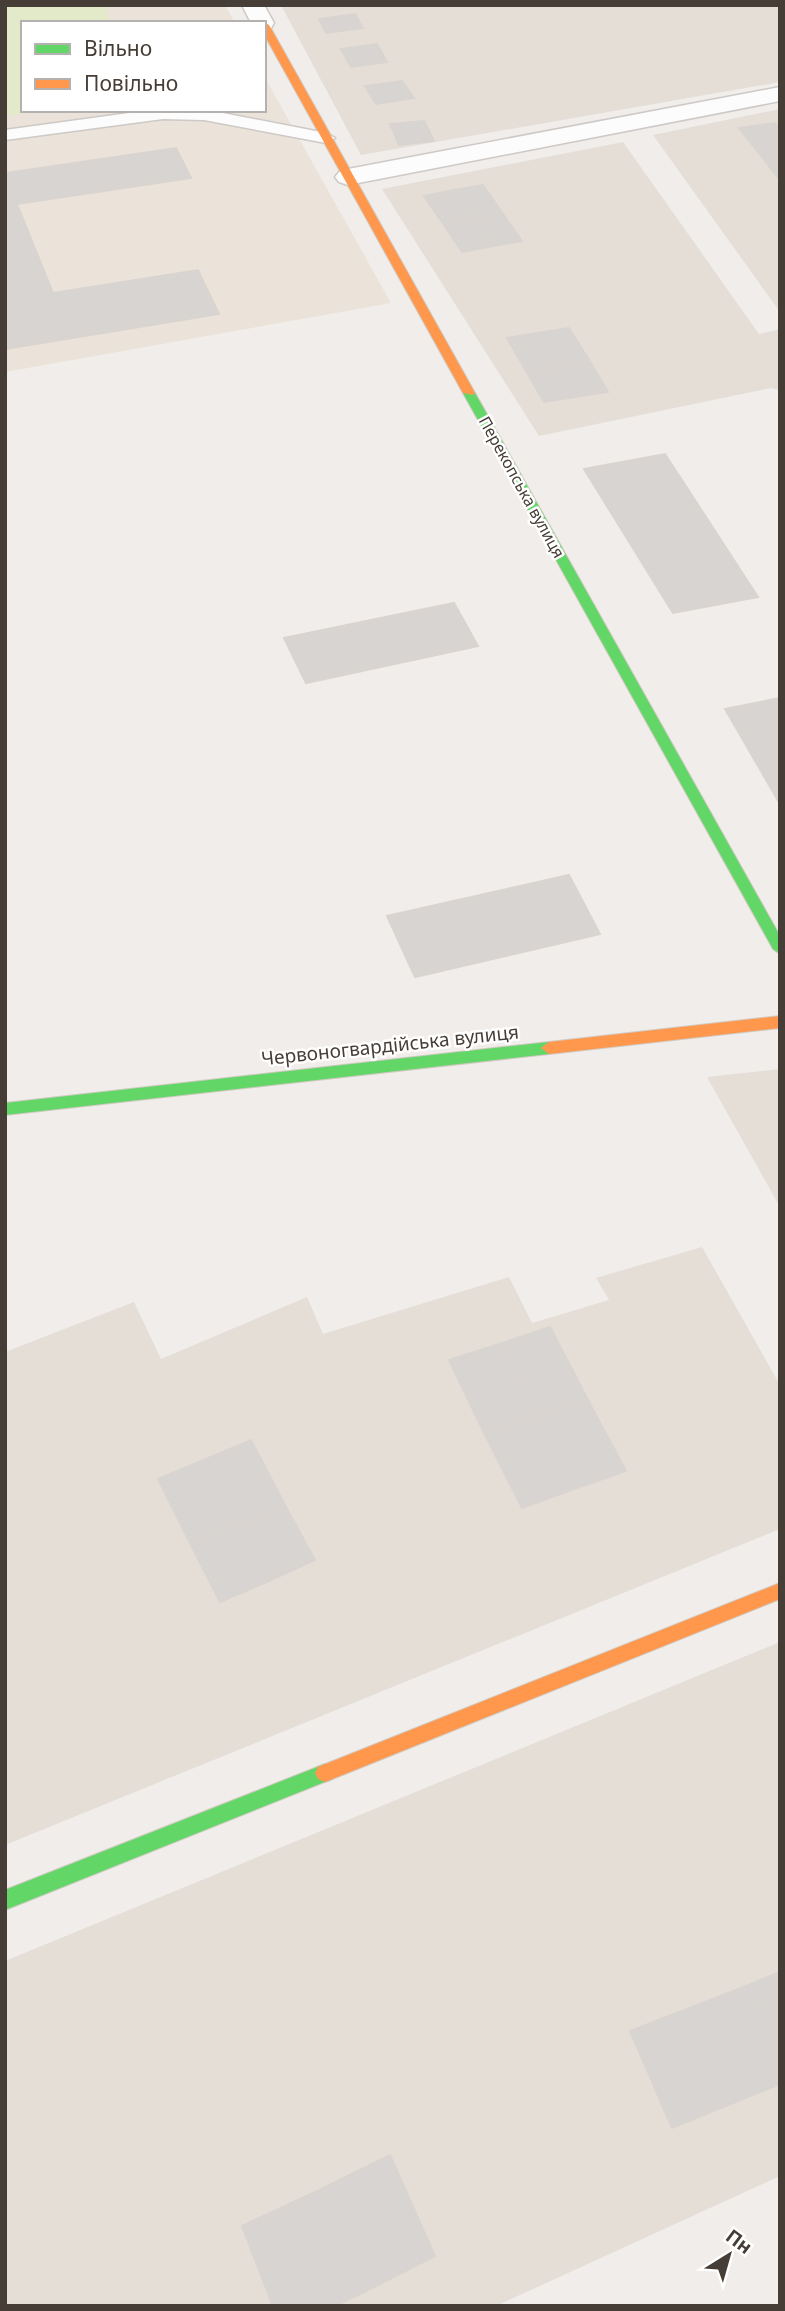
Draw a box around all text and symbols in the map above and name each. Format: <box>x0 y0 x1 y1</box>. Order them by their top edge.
legend <box>21 21 266 112</box>
text: Вільно <box>84 34 152 62</box>
text: Повільно <box>84 69 178 97</box>
street label: Перекопська вулиця <box>474 412 570 562</box>
street label: Червоногвардійська вулиця <box>260 1019 520 1071</box>
north arrow <box>694 2220 764 2290</box>
text: Пн <box>721 2223 758 2260</box>

